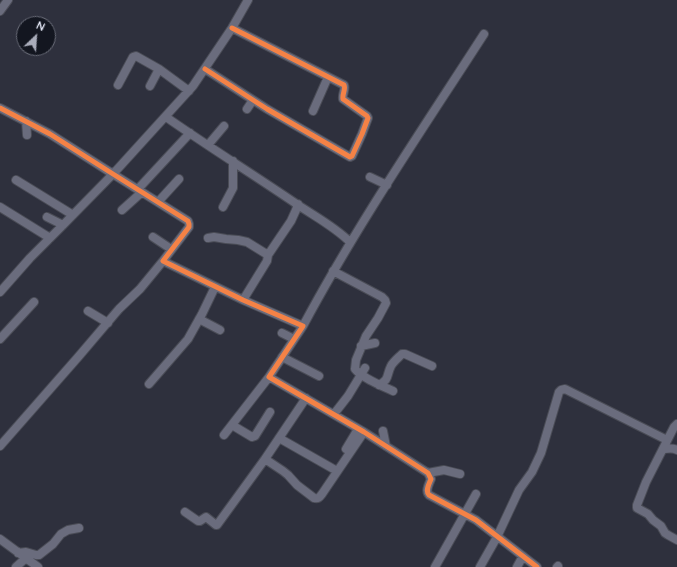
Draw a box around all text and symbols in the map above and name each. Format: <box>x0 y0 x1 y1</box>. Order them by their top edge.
north arrow <box>16 16 56 56</box>
text: N <box>34 18 47 34</box>

